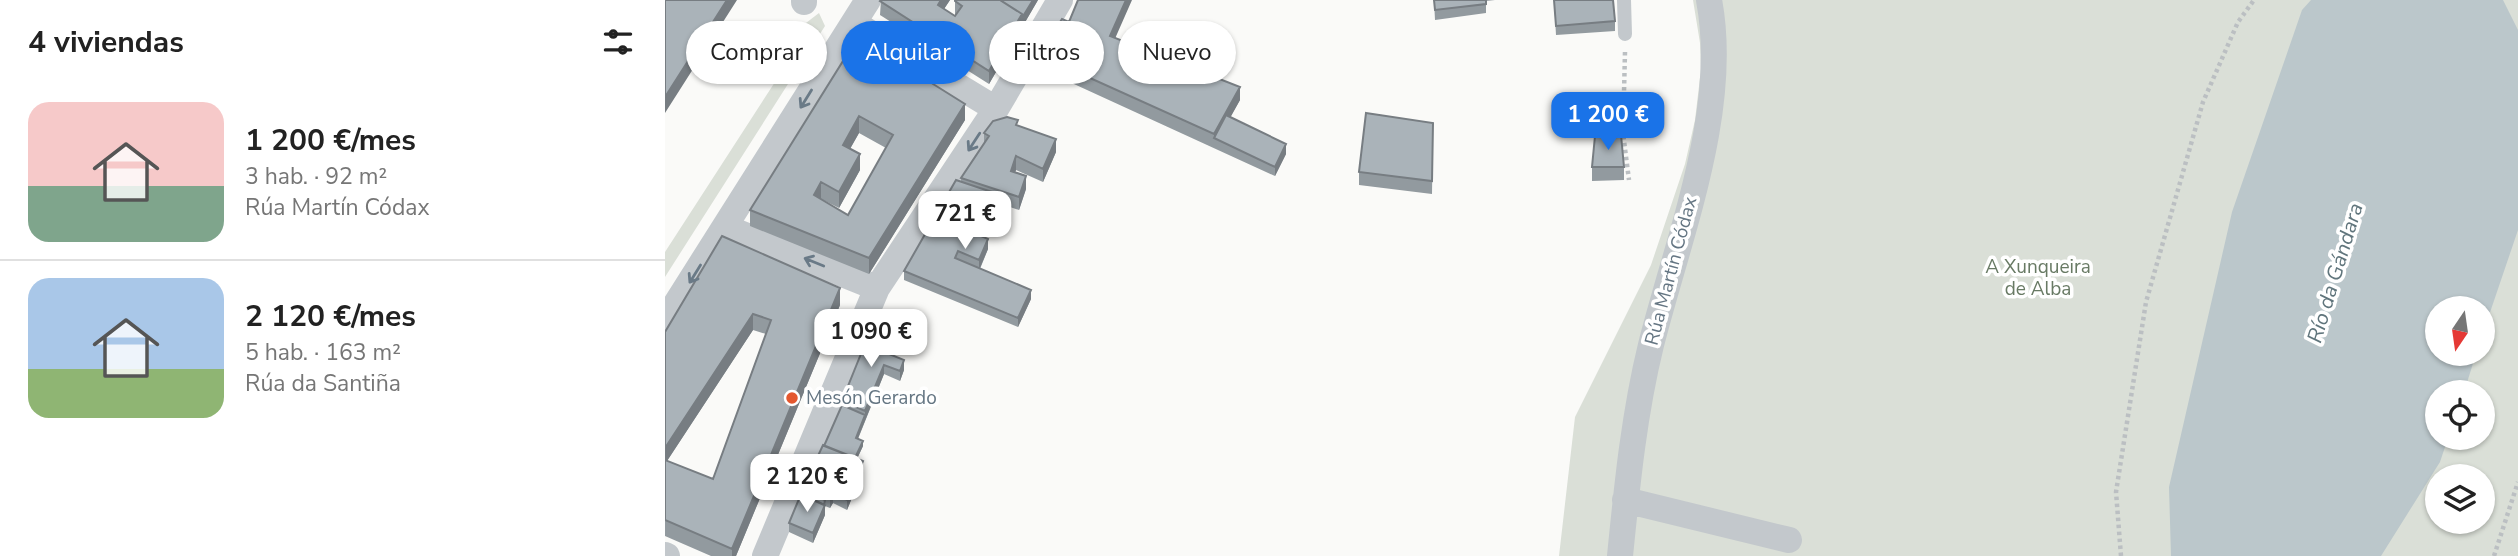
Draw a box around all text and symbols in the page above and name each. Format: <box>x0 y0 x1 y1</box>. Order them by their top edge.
chip: Comprar <box>686 21 827 84</box>
chip: Alquilar <box>841 21 975 84</box>
chip: Filtros <box>989 21 1104 84</box>
chip: Nuevo <box>1118 21 1236 84</box>
text: 4 viviendas <box>28 22 184 63</box>
icon: filters <box>599 23 637 61</box>
one-way arrow <box>798 89 812 109</box>
pin: 1 200 € <box>1543 92 1673 152</box>
text: 1 200 € <box>1567 99 1649 130</box>
text: 1 200 €/mes <box>245 120 416 161</box>
icon: home <box>84 130 168 214</box>
one-way arrow <box>967 132 981 151</box>
text: 3 hab. · 92 m² <box>245 161 387 192</box>
pin: 721 € <box>916 191 1014 251</box>
text: Rúa Martín Códax <box>245 192 430 223</box>
street label: Rúa Martín Códax <box>1639 194 1703 348</box>
text: 721 € <box>934 198 996 229</box>
water label: Río da Gándara <box>2300 200 2370 346</box>
one-way arrow <box>804 254 826 267</box>
park label: A Xunqueira de Alba <box>1985 254 2091 302</box>
one-way arrow <box>688 264 702 283</box>
text: 2 120 €/mes <box>245 296 416 337</box>
north arrow <box>2425 296 2495 366</box>
map controls <box>2425 296 2495 534</box>
icon: home <box>84 306 168 390</box>
pin: 1 090 € <box>806 310 936 369</box>
text: 1 090 € <box>830 316 912 347</box>
text: 5 hab. · 163 m² <box>245 337 401 368</box>
text: Rúa da Santiña <box>245 368 401 399</box>
button: locate <box>2425 380 2495 450</box>
place label: Mesón Gerardo <box>806 385 937 411</box>
marker: Mesón Gerardo <box>784 390 800 406</box>
pin: 2 120 € <box>742 454 872 514</box>
text: 2 120 € <box>766 461 848 492</box>
button: layers <box>2425 464 2495 534</box>

